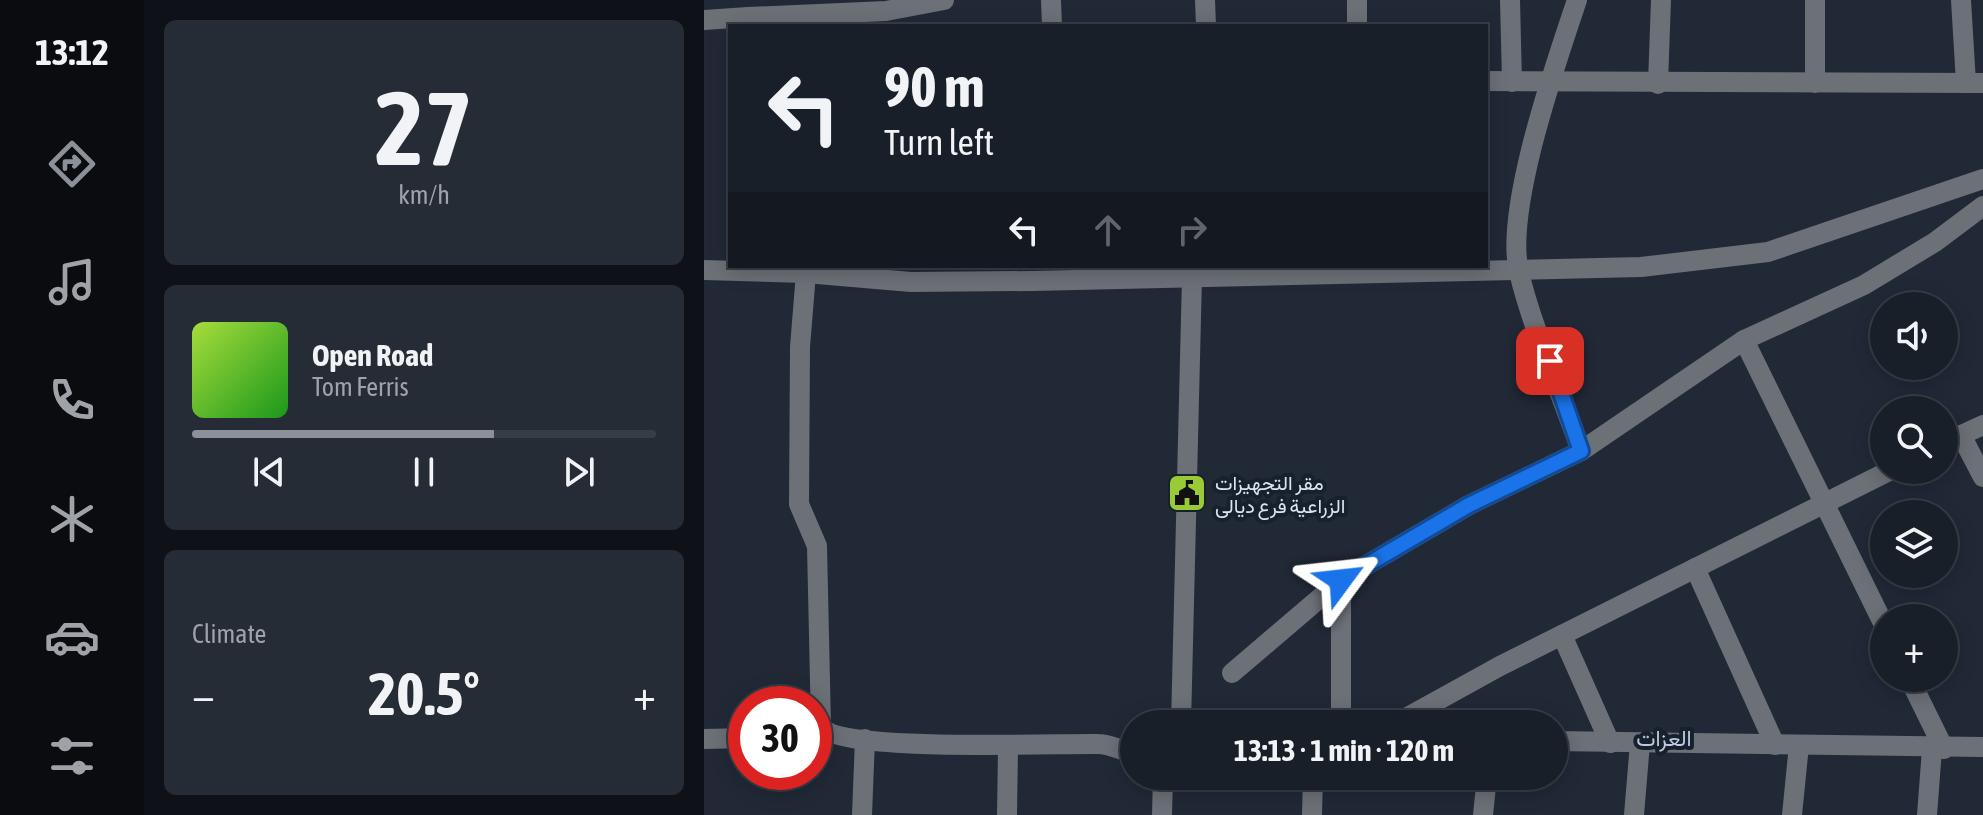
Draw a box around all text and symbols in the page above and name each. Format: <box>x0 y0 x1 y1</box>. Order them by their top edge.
text: 13:12 <box>35 31 109 73</box>
text: 90 m <box>884 55 985 119</box>
icon: left <box>752 56 856 160</box>
text: 27 <box>375 68 473 187</box>
text: Turn left <box>884 121 994 163</box>
icon: directions <box>44 136 100 192</box>
text: km/h <box>398 180 450 210</box>
icon: left <box>1002 208 1046 252</box>
icon: ahead <box>1086 208 1130 252</box>
icon: right <box>1170 208 1214 252</box>
icon: music <box>44 254 100 310</box>
map controls <box>1870 292 1958 692</box>
button: sound <box>1870 292 1958 380</box>
pin <box>1516 327 1584 395</box>
text: Open Road <box>312 338 433 372</box>
icon: arrive <box>1528 339 1572 383</box>
icon: phone <box>44 372 100 428</box>
text: Tom Ferris <box>312 372 409 402</box>
button: search <box>1870 396 1958 484</box>
icon: previous <box>247 450 291 494</box>
icon: pause <box>402 450 446 494</box>
icon: next <box>557 450 601 494</box>
place label: مقر التجهيزات الزراعية فرع ديالى <box>1215 471 1346 520</box>
public building icon: مقر التجهيزات الزراعية فرع ديالى <box>1166 472 1208 514</box>
icon: climate <box>44 491 100 547</box>
button: layers <box>1870 500 1958 588</box>
position arrow <box>1299 538 1383 622</box>
button: + <box>1870 604 1958 692</box>
icon: car <box>44 609 100 665</box>
text: Climate <box>192 619 266 649</box>
text: 20.5° <box>368 659 480 728</box>
text: − <box>192 669 215 719</box>
text: + <box>633 669 656 719</box>
speed limit sign: 30 <box>728 686 832 790</box>
district label: العزات <box>1636 725 1692 752</box>
icon: filters <box>44 728 100 784</box>
text: 13:13 · 1 min · 120 m <box>1234 733 1454 767</box>

